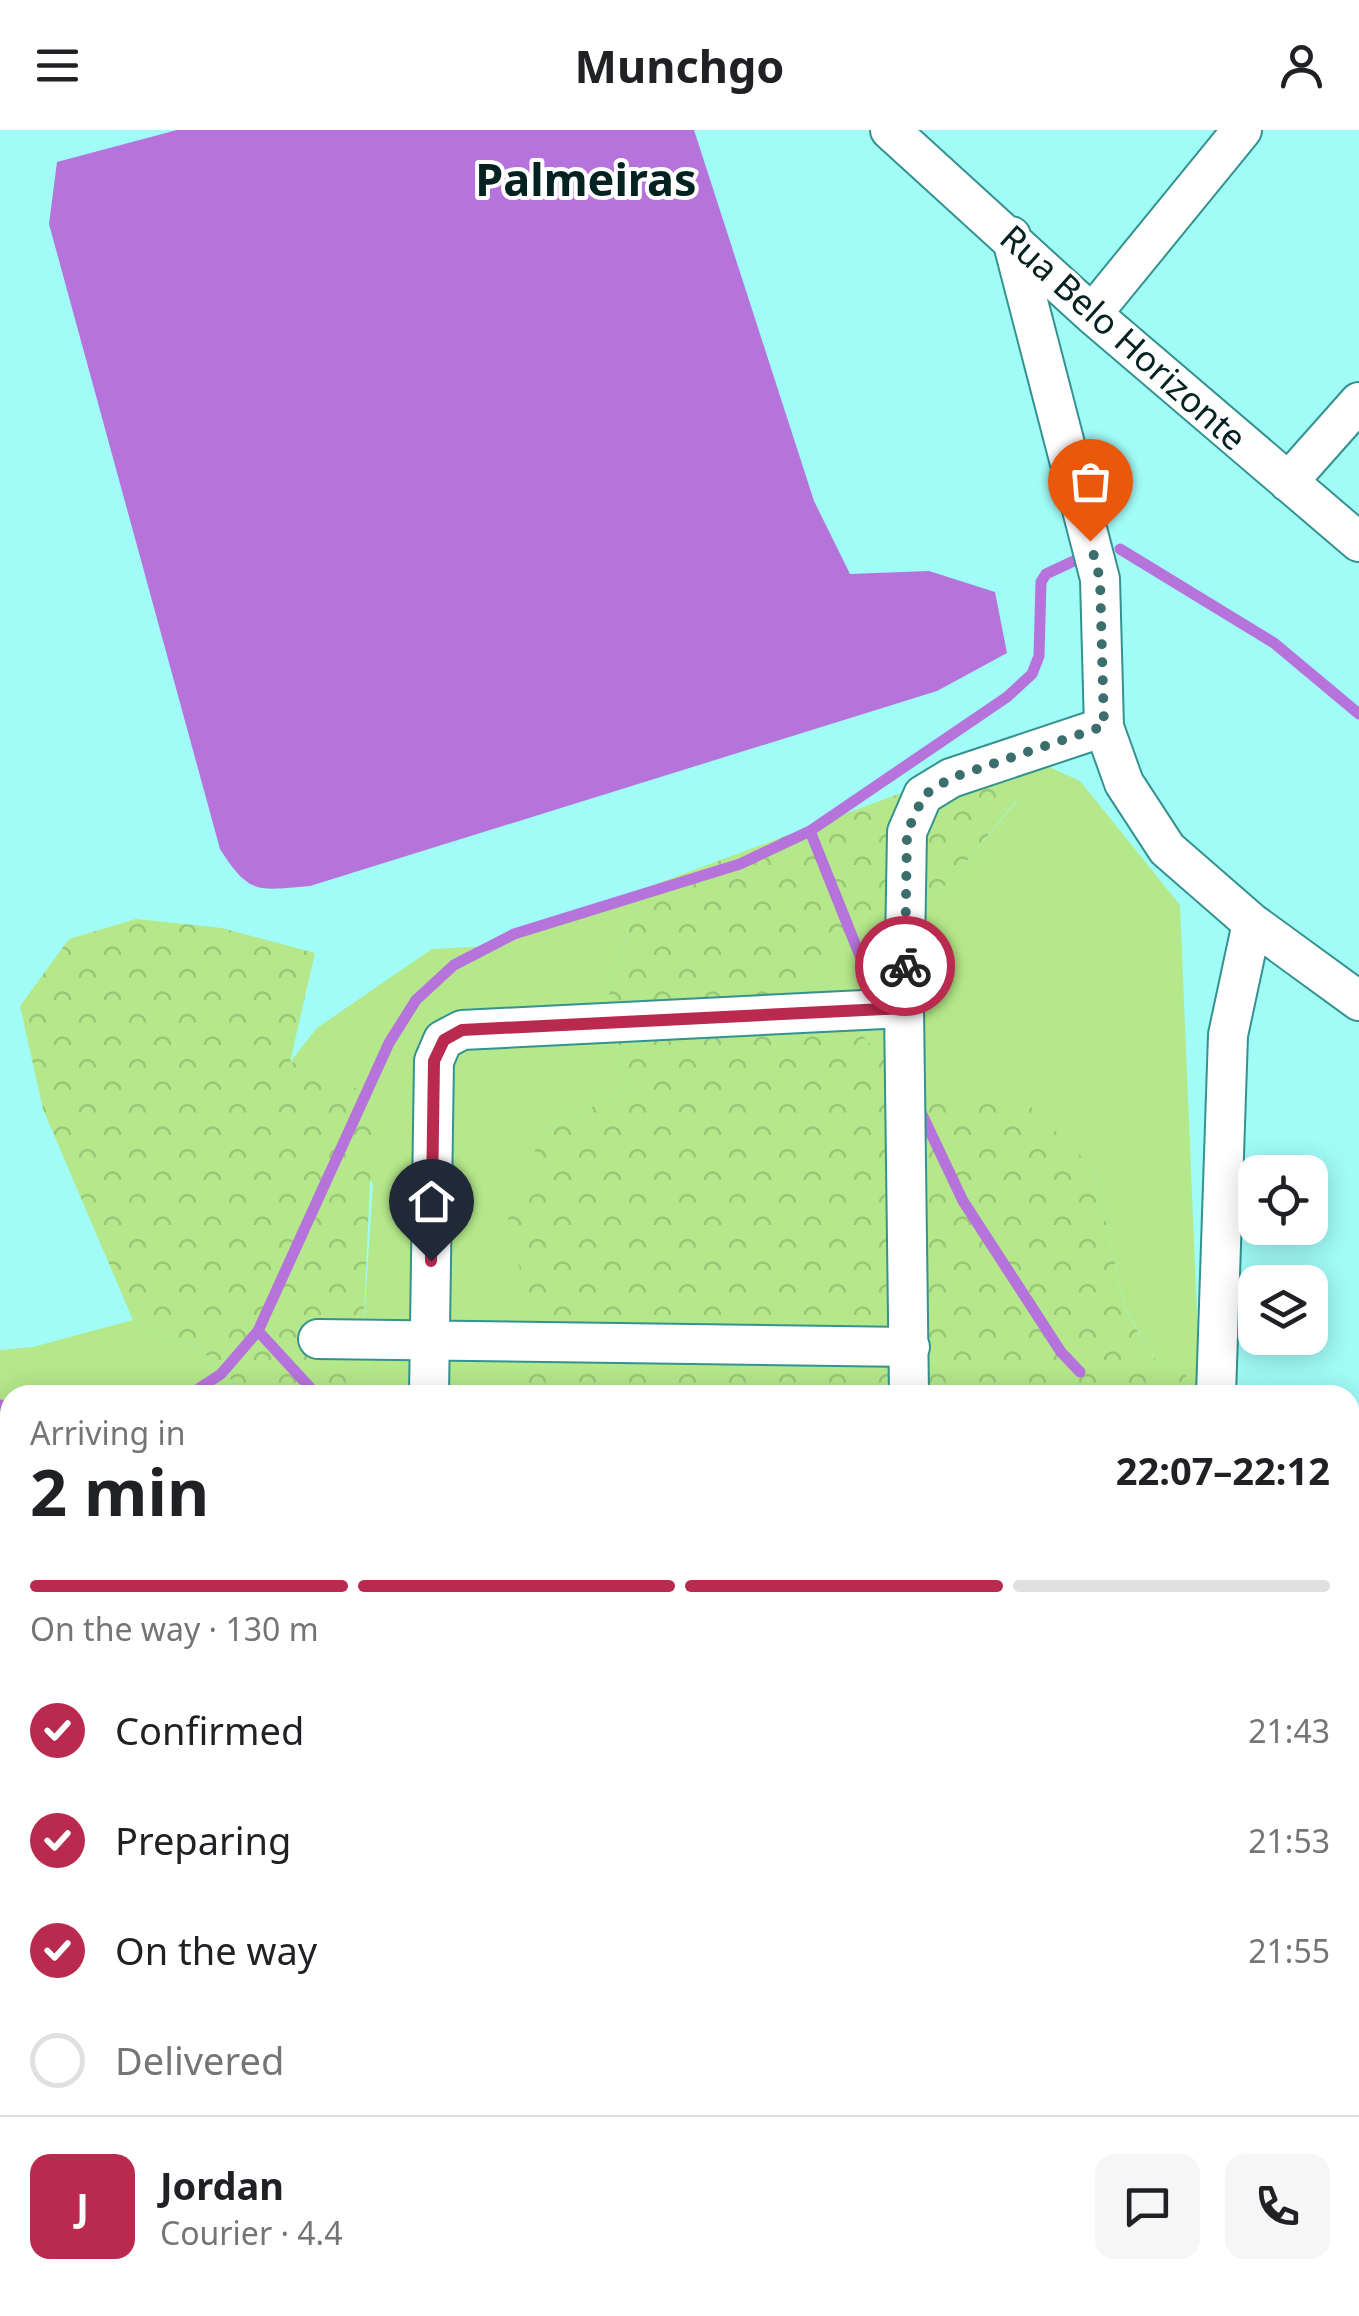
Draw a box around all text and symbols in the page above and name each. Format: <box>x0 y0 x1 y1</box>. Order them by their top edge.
text: Munchgo <box>575 35 784 96</box>
icon: menu <box>30 38 85 93</box>
icon: person <box>1274 38 1329 93</box>
district label: Palmeiras <box>475 148 697 209</box>
street label: Rua Belo Horizonte <box>991 214 1257 460</box>
pin <box>1048 439 1133 542</box>
icon: bag <box>1063 454 1118 509</box>
courier <box>855 916 955 1016</box>
icon: bike <box>878 939 933 994</box>
map controls <box>1238 1155 1328 1355</box>
button: locate <box>1238 1155 1328 1245</box>
pin <box>389 1159 474 1262</box>
icon: home <box>404 1174 459 1229</box>
button: layers <box>1238 1265 1328 1355</box>
text: Arriving in <box>30 1411 185 1454</box>
text: 22:07–22:12 <box>1116 1444 1330 1496</box>
text: 2 min <box>30 1447 209 1535</box>
text: On the way · 130 m <box>30 1607 319 1650</box>
icon: check <box>30 1703 85 1758</box>
text: Confirmed <box>115 1704 304 1756</box>
text: 21:43 <box>1248 1709 1330 1752</box>
icon: check <box>30 1813 85 1868</box>
text: Preparing <box>115 1814 291 1866</box>
text: 21:53 <box>1248 1819 1330 1862</box>
icon: check <box>30 1923 85 1978</box>
text: On the way <box>115 1924 317 1976</box>
text: 21:55 <box>1248 1929 1330 1972</box>
text: Delivered <box>115 2034 284 2086</box>
button: chat <box>1095 2154 1200 2259</box>
button: phone <box>1225 2154 1330 2259</box>
text: Jordan <box>160 2159 284 2211</box>
text: J <box>76 2180 89 2232</box>
text: Courier · 4.4 <box>160 2211 343 2254</box>

